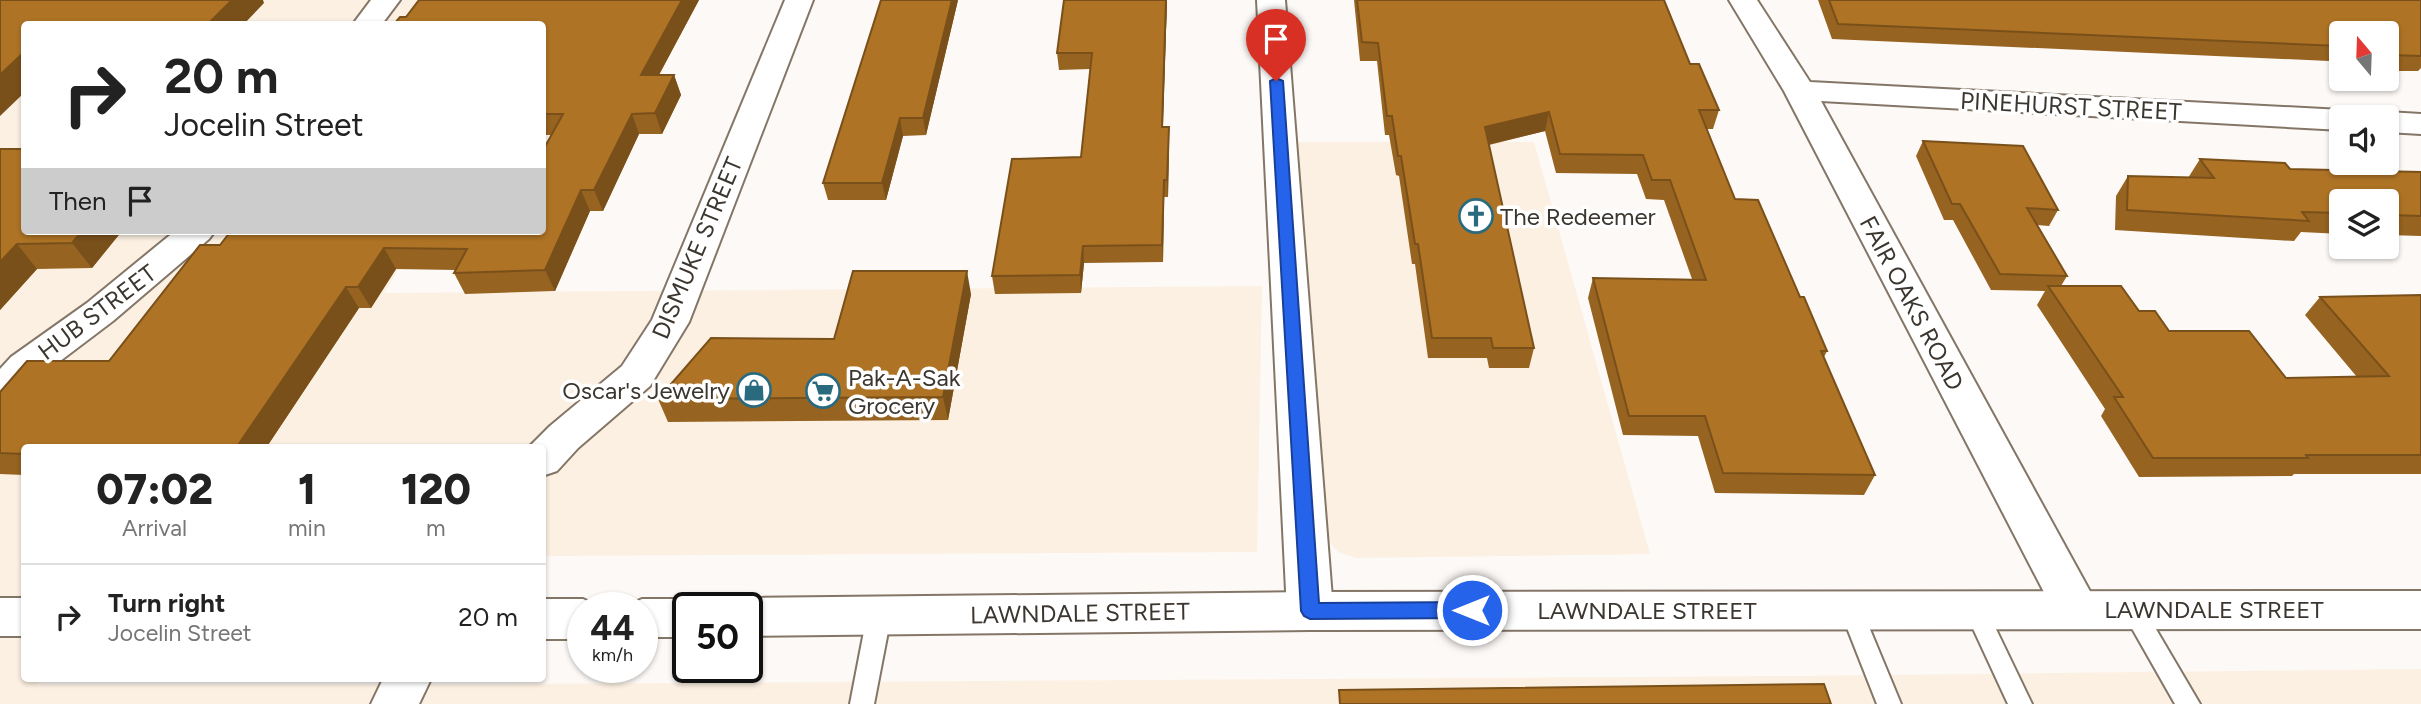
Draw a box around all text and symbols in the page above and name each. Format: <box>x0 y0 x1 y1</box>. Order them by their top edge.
pin <box>1246 9 1306 81</box>
icon: arrive <box>1257 20 1295 58</box>
north arrow <box>2329 21 2399 91</box>
map controls <box>2329 21 2399 259</box>
text: 20 m <box>164 46 279 105</box>
icon: right <box>49 49 140 140</box>
street label: PINEHURST STREET <box>1959 86 2183 126</box>
button: sound <box>2329 105 2399 175</box>
text: Jocelin Street <box>164 106 364 144</box>
street label: DISMUKE STREET <box>646 153 748 343</box>
icon: arrive <box>121 182 159 220</box>
text: Then <box>49 185 107 217</box>
button: layers <box>2329 189 2399 259</box>
church icon: The Redeemer <box>1457 197 1495 235</box>
place label: The Redeemer <box>1500 202 1656 231</box>
street label: FAIR OAKS ROAD <box>1854 211 1970 395</box>
street label: HUB STREET <box>32 258 162 366</box>
place label: Pak-A-Sak Grocery <box>848 363 961 420</box>
shop icon: Oscar's Jewelry <box>735 371 773 409</box>
supermarket icon: Pak-A-Sak Grocery <box>804 372 842 410</box>
place label: Oscar's Jewelry <box>562 376 730 405</box>
text: 07:02 <box>96 464 213 515</box>
text: 1 <box>298 464 316 515</box>
text: 120 <box>401 464 471 515</box>
text: Arrival <box>122 514 187 542</box>
text: min <box>288 514 326 542</box>
text: m <box>426 514 446 542</box>
position arrow <box>1435 573 1509 647</box>
text: Turn right <box>108 587 225 619</box>
speed limit sign: 50 <box>672 592 763 683</box>
street label: LAWNDALE STREET <box>2104 595 2324 624</box>
street label: LAWNDALE STREET <box>1537 596 1757 625</box>
street label: LAWNDALE STREET <box>970 597 1190 629</box>
icon: right <box>49 598 87 636</box>
text: 20 m <box>458 601 518 633</box>
text: 44 <box>590 607 635 649</box>
text: Jocelin Street <box>108 619 252 647</box>
text: km/h <box>592 644 633 666</box>

